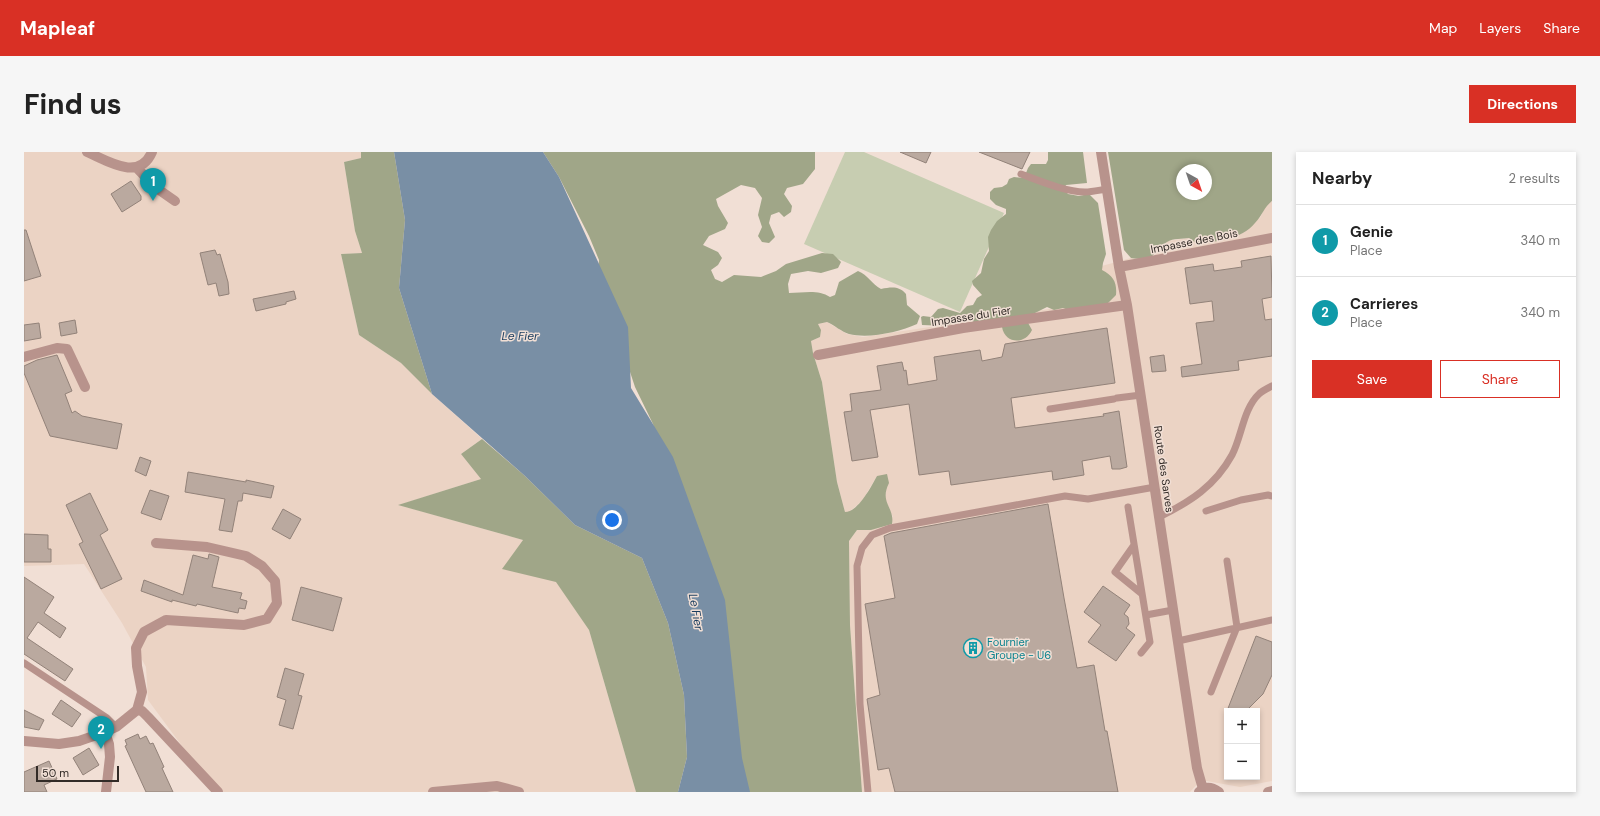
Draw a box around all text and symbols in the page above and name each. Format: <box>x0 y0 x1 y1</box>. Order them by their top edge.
text: Mapleaf <box>20 16 95 41</box>
text: Map <box>1429 19 1457 37</box>
text: Layers <box>1479 19 1521 37</box>
text: Share <box>1543 19 1580 37</box>
button: Directions <box>1469 85 1576 123</box>
text: Find us <box>24 86 122 123</box>
north arrow <box>1176 164 1212 200</box>
text: Nearby <box>1312 167 1372 189</box>
pin: 1 <box>140 168 166 201</box>
text: 2 results <box>1509 170 1560 187</box>
text: Genie <box>1350 222 1393 242</box>
street label: Impasse des Bois <box>1149 226 1239 256</box>
text: 1 <box>1323 232 1327 249</box>
text: 340 m <box>1520 232 1560 249</box>
text: Place <box>1350 242 1382 259</box>
text: Carrieres <box>1350 294 1418 314</box>
street label: Impasse du Fier <box>930 303 1012 329</box>
text: 2 <box>1321 304 1329 321</box>
text: 340 m <box>1520 304 1560 321</box>
text: Place <box>1350 314 1382 331</box>
water label: Le Fier <box>502 328 539 344</box>
button: Save <box>1312 360 1432 398</box>
button: Share <box>1440 360 1560 398</box>
street label: Route des Sarves <box>1151 425 1177 513</box>
your location <box>602 510 622 530</box>
water label: Le Fier <box>685 592 707 632</box>
place label: Fournier Groupe - U6 <box>987 635 1051 662</box>
building icon: Fournier Groupe - U6 <box>962 637 984 659</box>
map controls <box>1224 708 1260 780</box>
button: + <box>1224 708 1260 744</box>
pin: 2 <box>88 716 114 749</box>
button: − <box>1224 744 1260 780</box>
scale bar <box>36 764 119 783</box>
text: 50 m <box>42 766 69 780</box>

